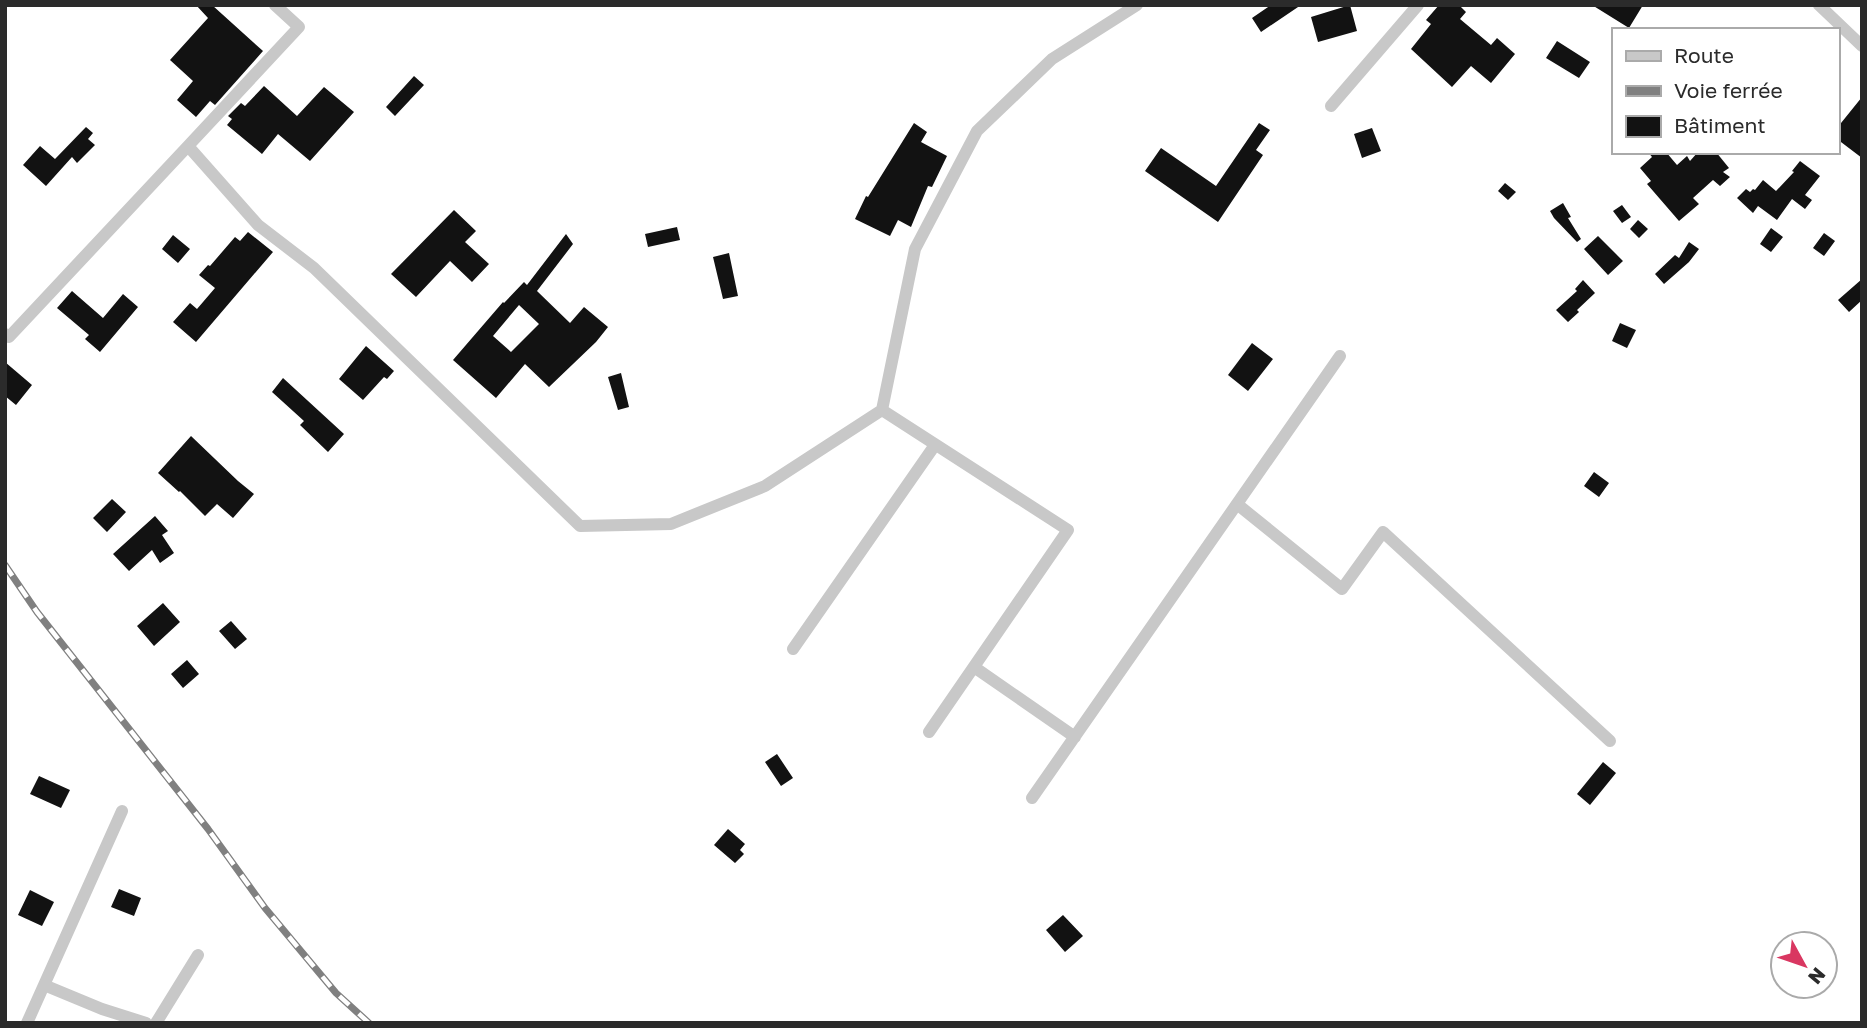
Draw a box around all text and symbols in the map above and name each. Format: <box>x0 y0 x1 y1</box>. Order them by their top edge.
legend <box>1612 28 1839 154</box>
text: Route <box>1674 42 1734 68</box>
text: Voie ferrée <box>1674 77 1783 103</box>
text: Bâtiment <box>1674 112 1766 138</box>
north arrow <box>1769 930 1839 1000</box>
text: N <box>1804 963 1831 989</box>

